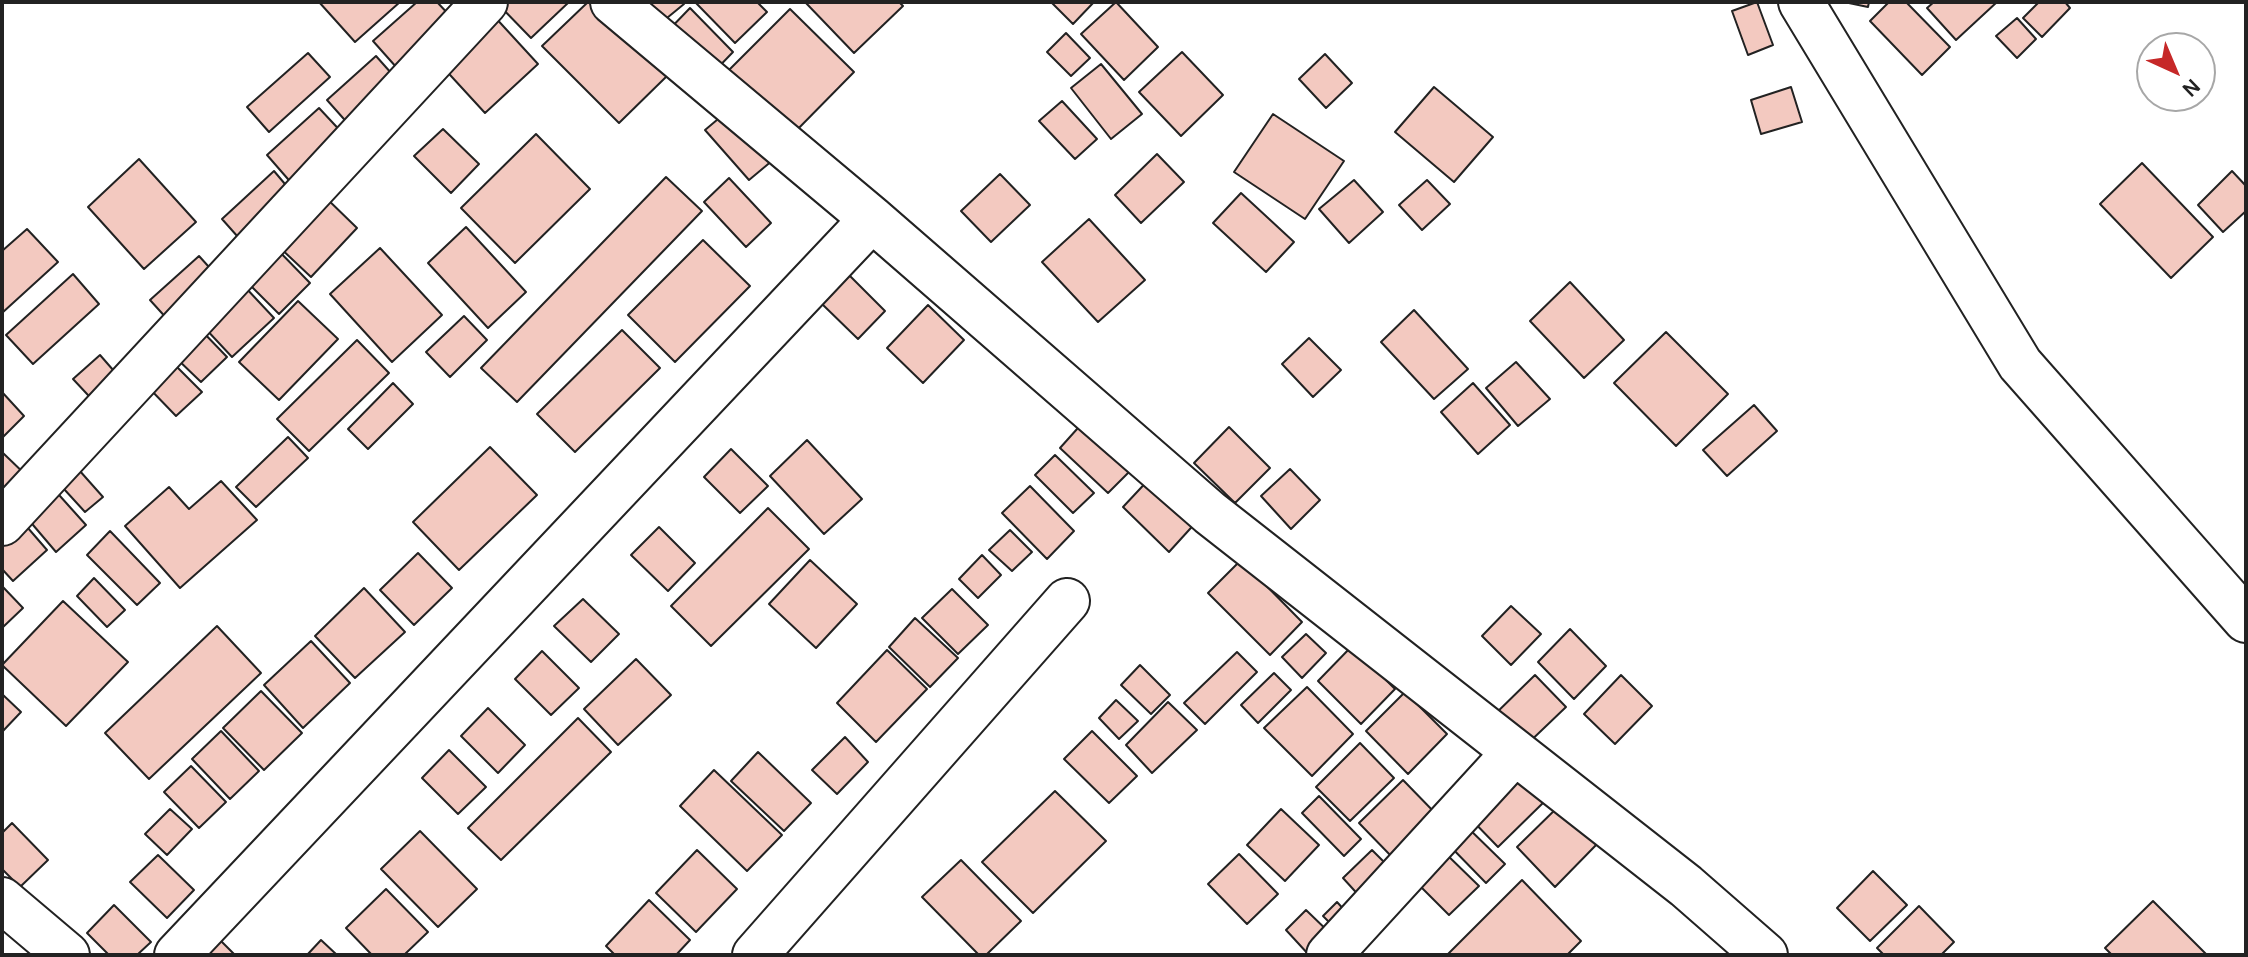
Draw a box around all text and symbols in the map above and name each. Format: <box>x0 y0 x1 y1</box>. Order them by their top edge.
north arrow <box>2136 32 2216 112</box>
text: N <box>2177 73 2206 103</box>

